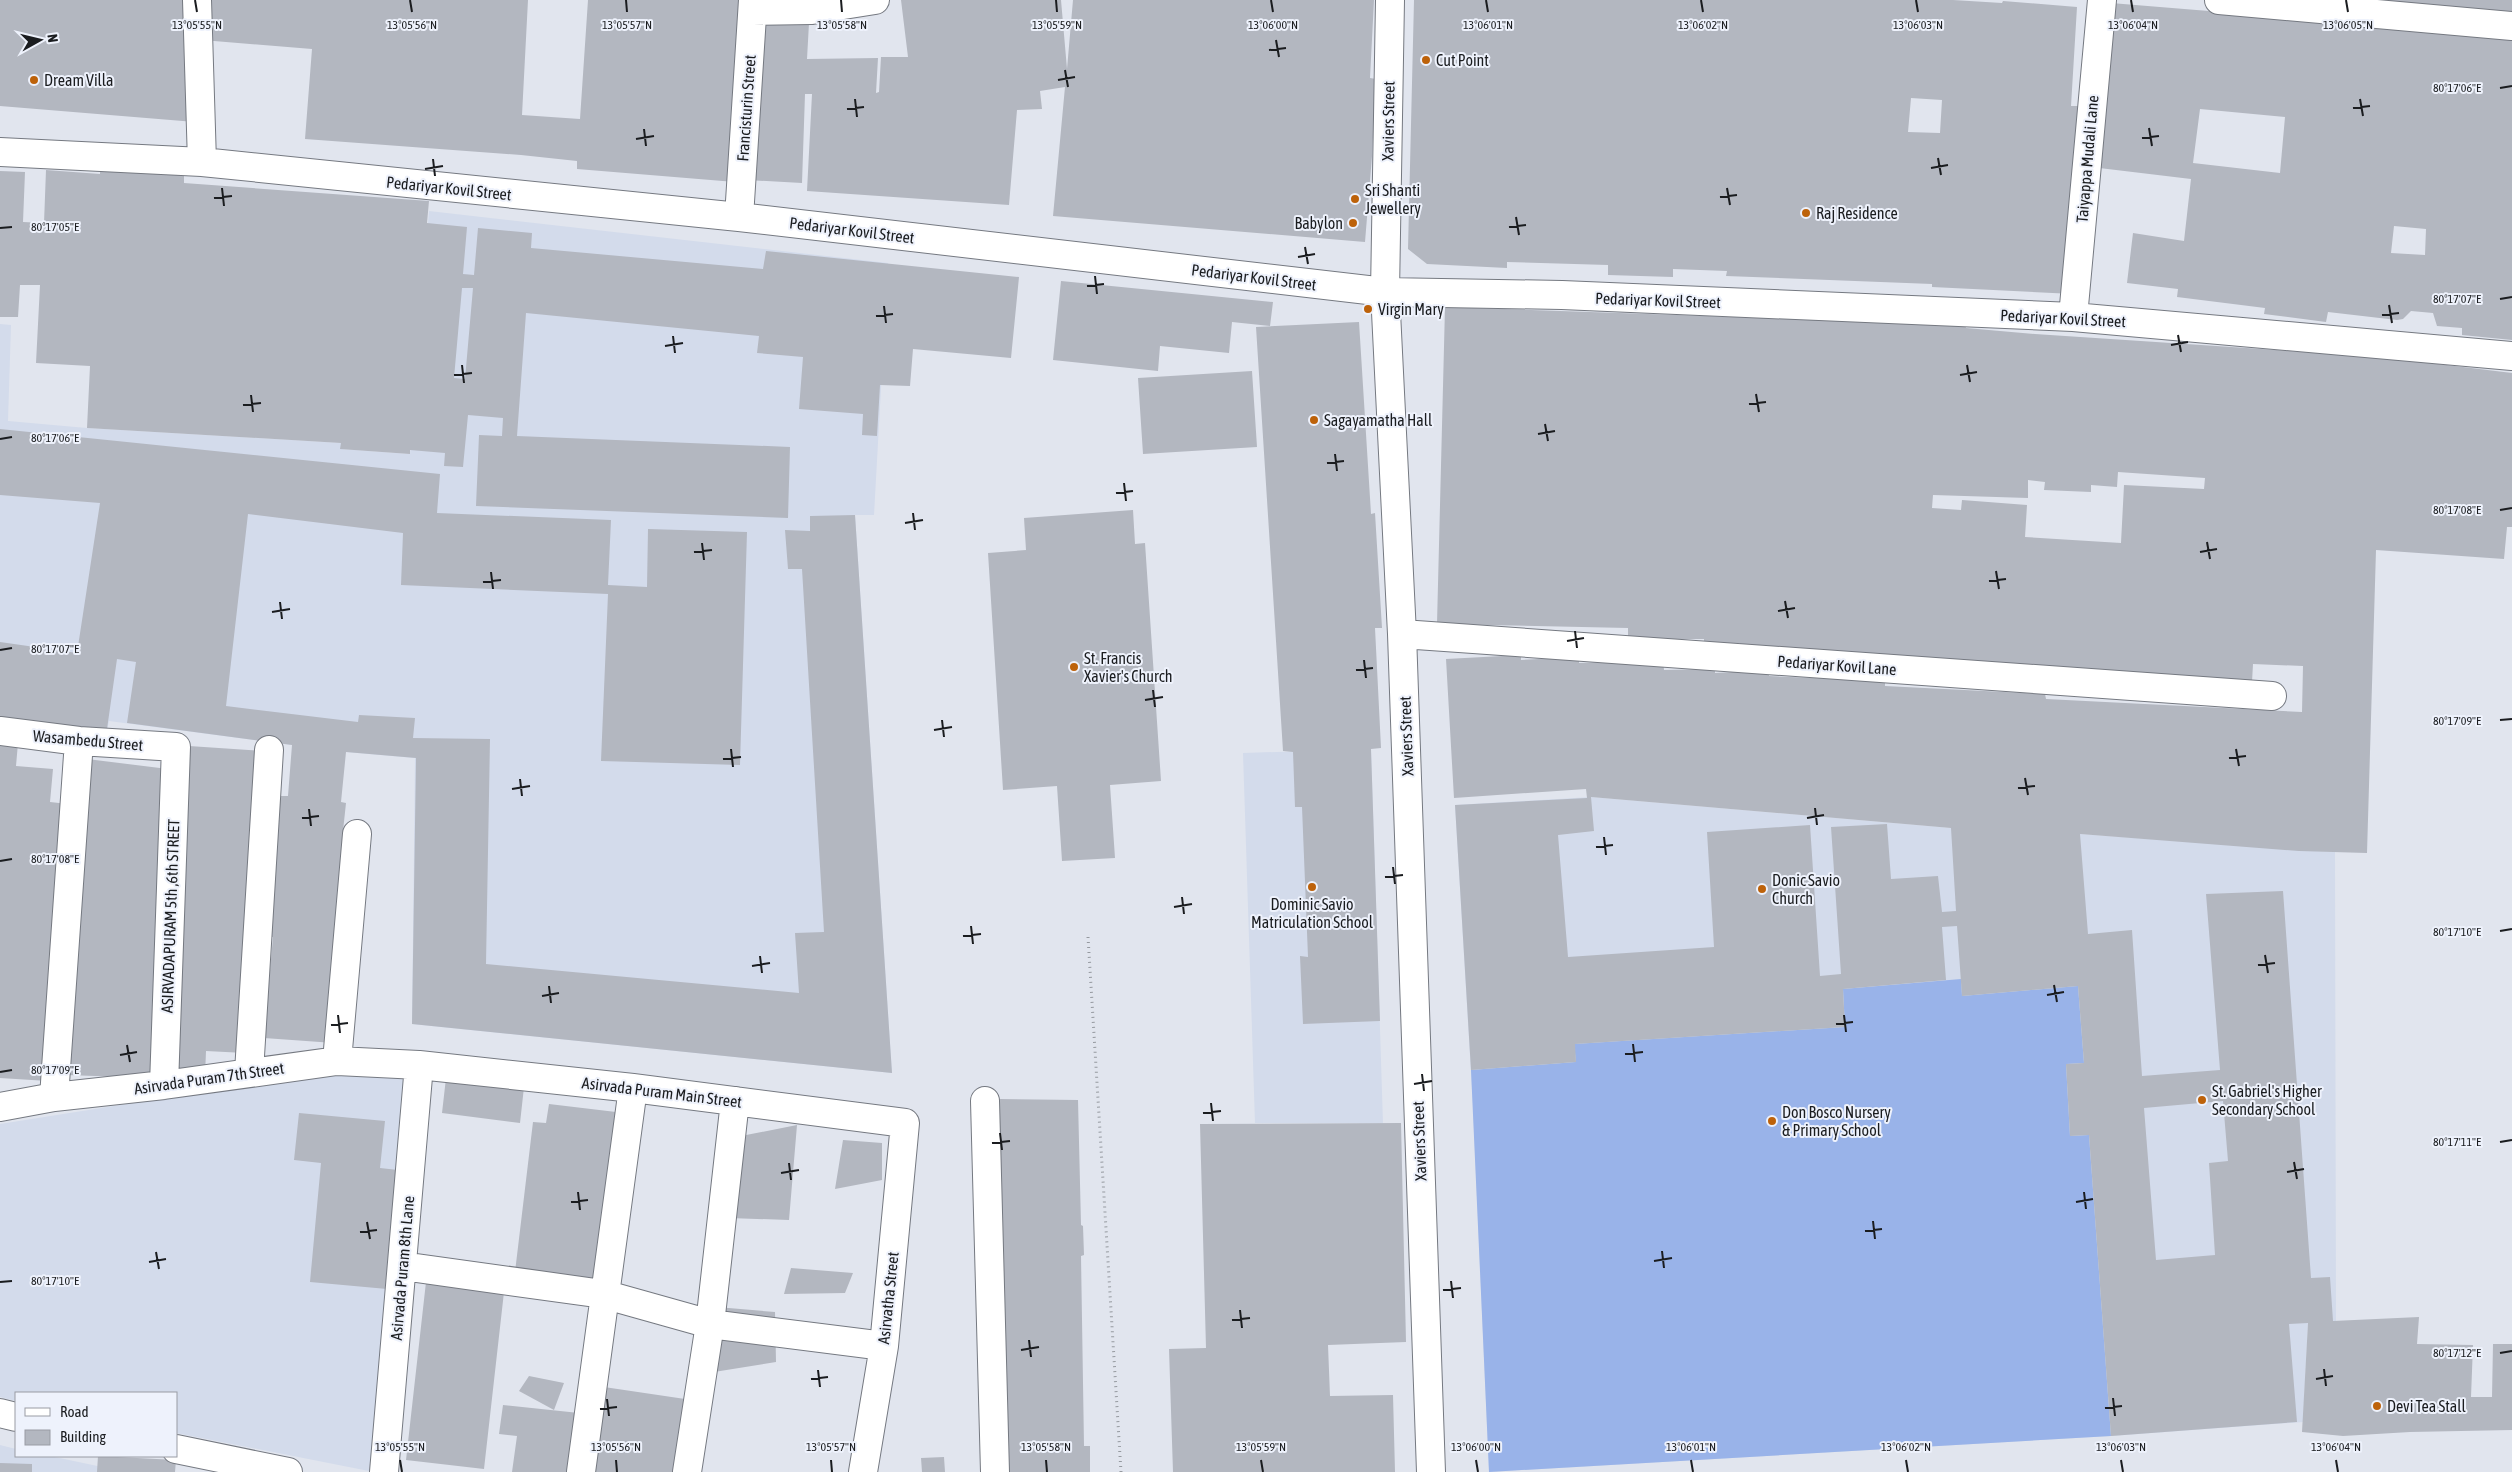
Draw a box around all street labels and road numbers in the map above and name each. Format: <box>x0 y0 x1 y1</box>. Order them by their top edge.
street label: Francisturin Street <box>733 54 759 162</box>
street label: Xaviers Street <box>1378 81 1398 161</box>
street label: Taiyappa Mudali Lane <box>2072 94 2103 224</box>
street label: Pedariyar Kovil Street <box>385 172 513 205</box>
street label: Pedariyar Kovil Street <box>788 213 916 248</box>
street label: Pedariyar Kovil Street <box>1190 260 1318 295</box>
street label: Pedariyar Kovil Street <box>1595 289 1722 312</box>
street label: Pedariyar Kovil Street <box>2000 306 2127 331</box>
street label: Pedariyar Kovil Lane <box>1777 652 1897 679</box>
street label: Xaviers Street <box>1396 695 1416 776</box>
street label: Wasambedu Street <box>32 726 144 754</box>
street label: ASIRVADAPURAM 5th ,6th STREET <box>158 819 182 1013</box>
street label: Asirvada Puram 7th Street <box>133 1059 286 1097</box>
street label: Asirvada Puram Main Street <box>581 1073 743 1111</box>
street label: Xaviers Street <box>1409 1100 1429 1181</box>
street label: Asirvada Puram 8th Lane <box>387 1195 417 1341</box>
street label: Asirvatha Street <box>874 1250 902 1345</box>

